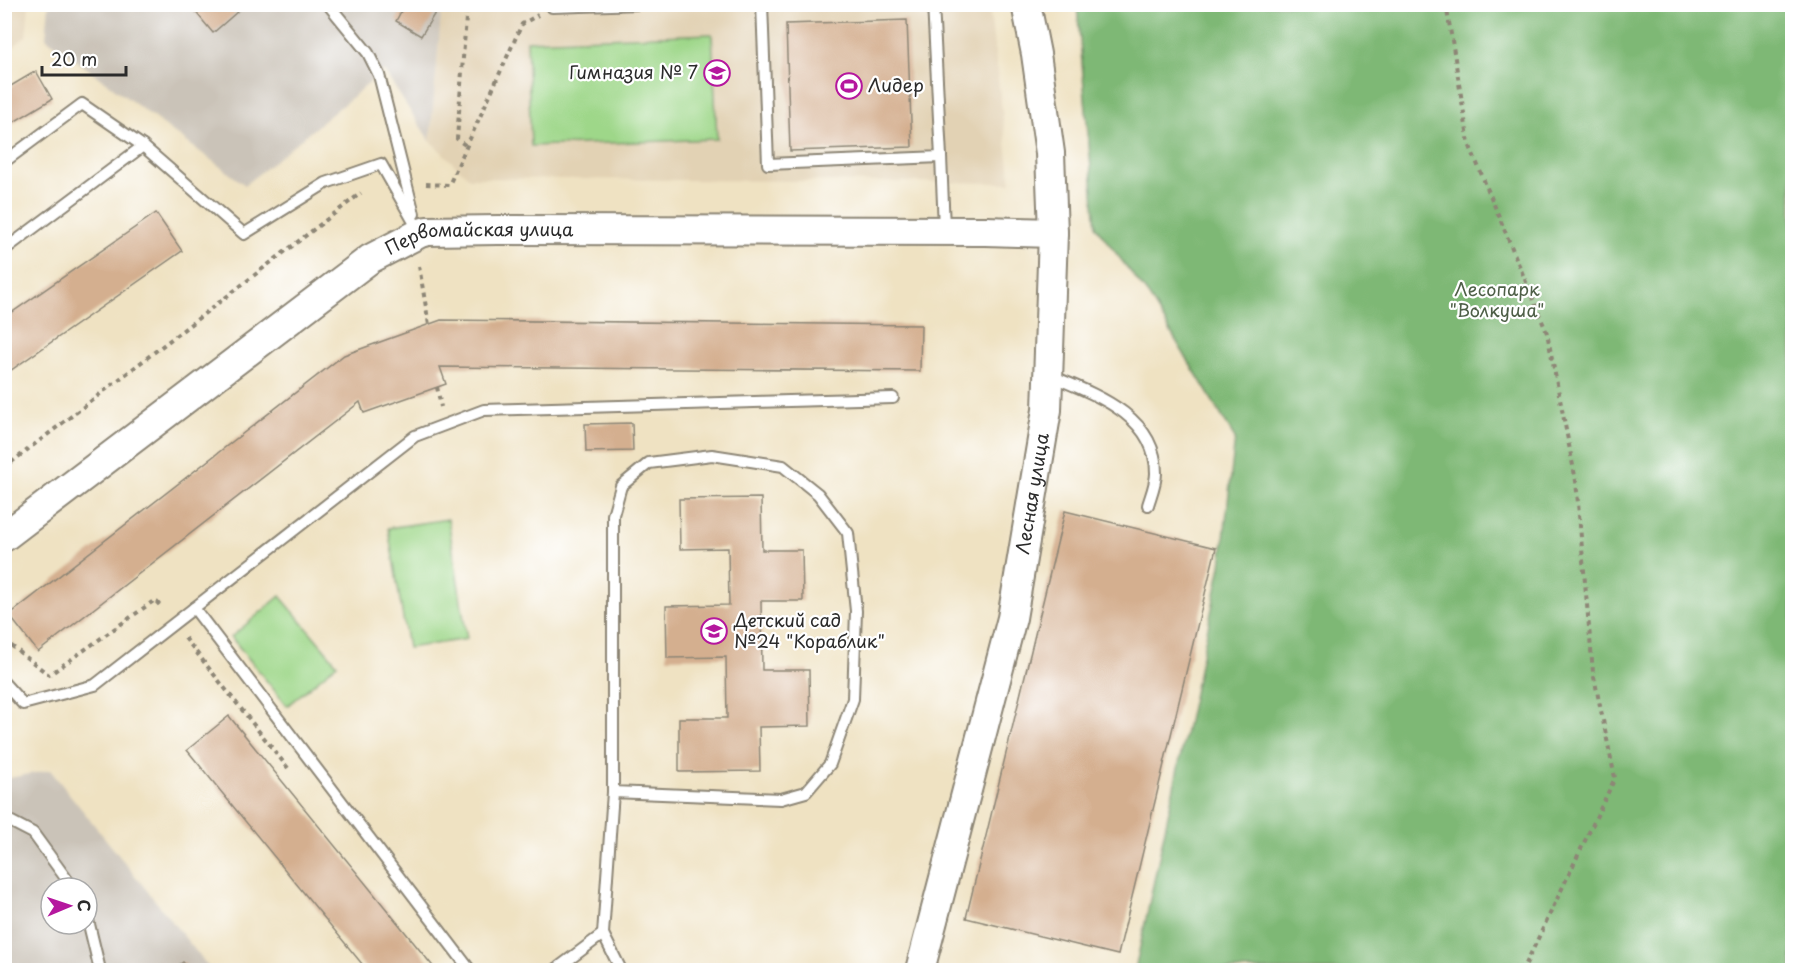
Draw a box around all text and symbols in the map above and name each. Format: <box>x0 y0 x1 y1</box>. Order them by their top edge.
scale bar <box>42 39 126 77</box>
text: 20 m <box>51 45 97 72</box>
place label: Гимназия № 7 <box>569 58 698 85</box>
school or university icon: Гимназия № 7 <box>702 58 732 88</box>
sports icon: Лидер <box>834 71 864 101</box>
place label: Лидер <box>868 71 924 98</box>
street label: Первомайская улица <box>380 215 574 261</box>
park label: Лесопарк "Волкуша" <box>1450 275 1544 323</box>
street label: Лесная улица <box>1008 430 1055 556</box>
place label: Детский сад №24 "Кораблик" <box>733 606 885 654</box>
school or university icon: Детский сад №24 "Кораблик" <box>699 616 729 646</box>
north arrow <box>39 876 99 936</box>
text: С <box>73 899 97 912</box>

